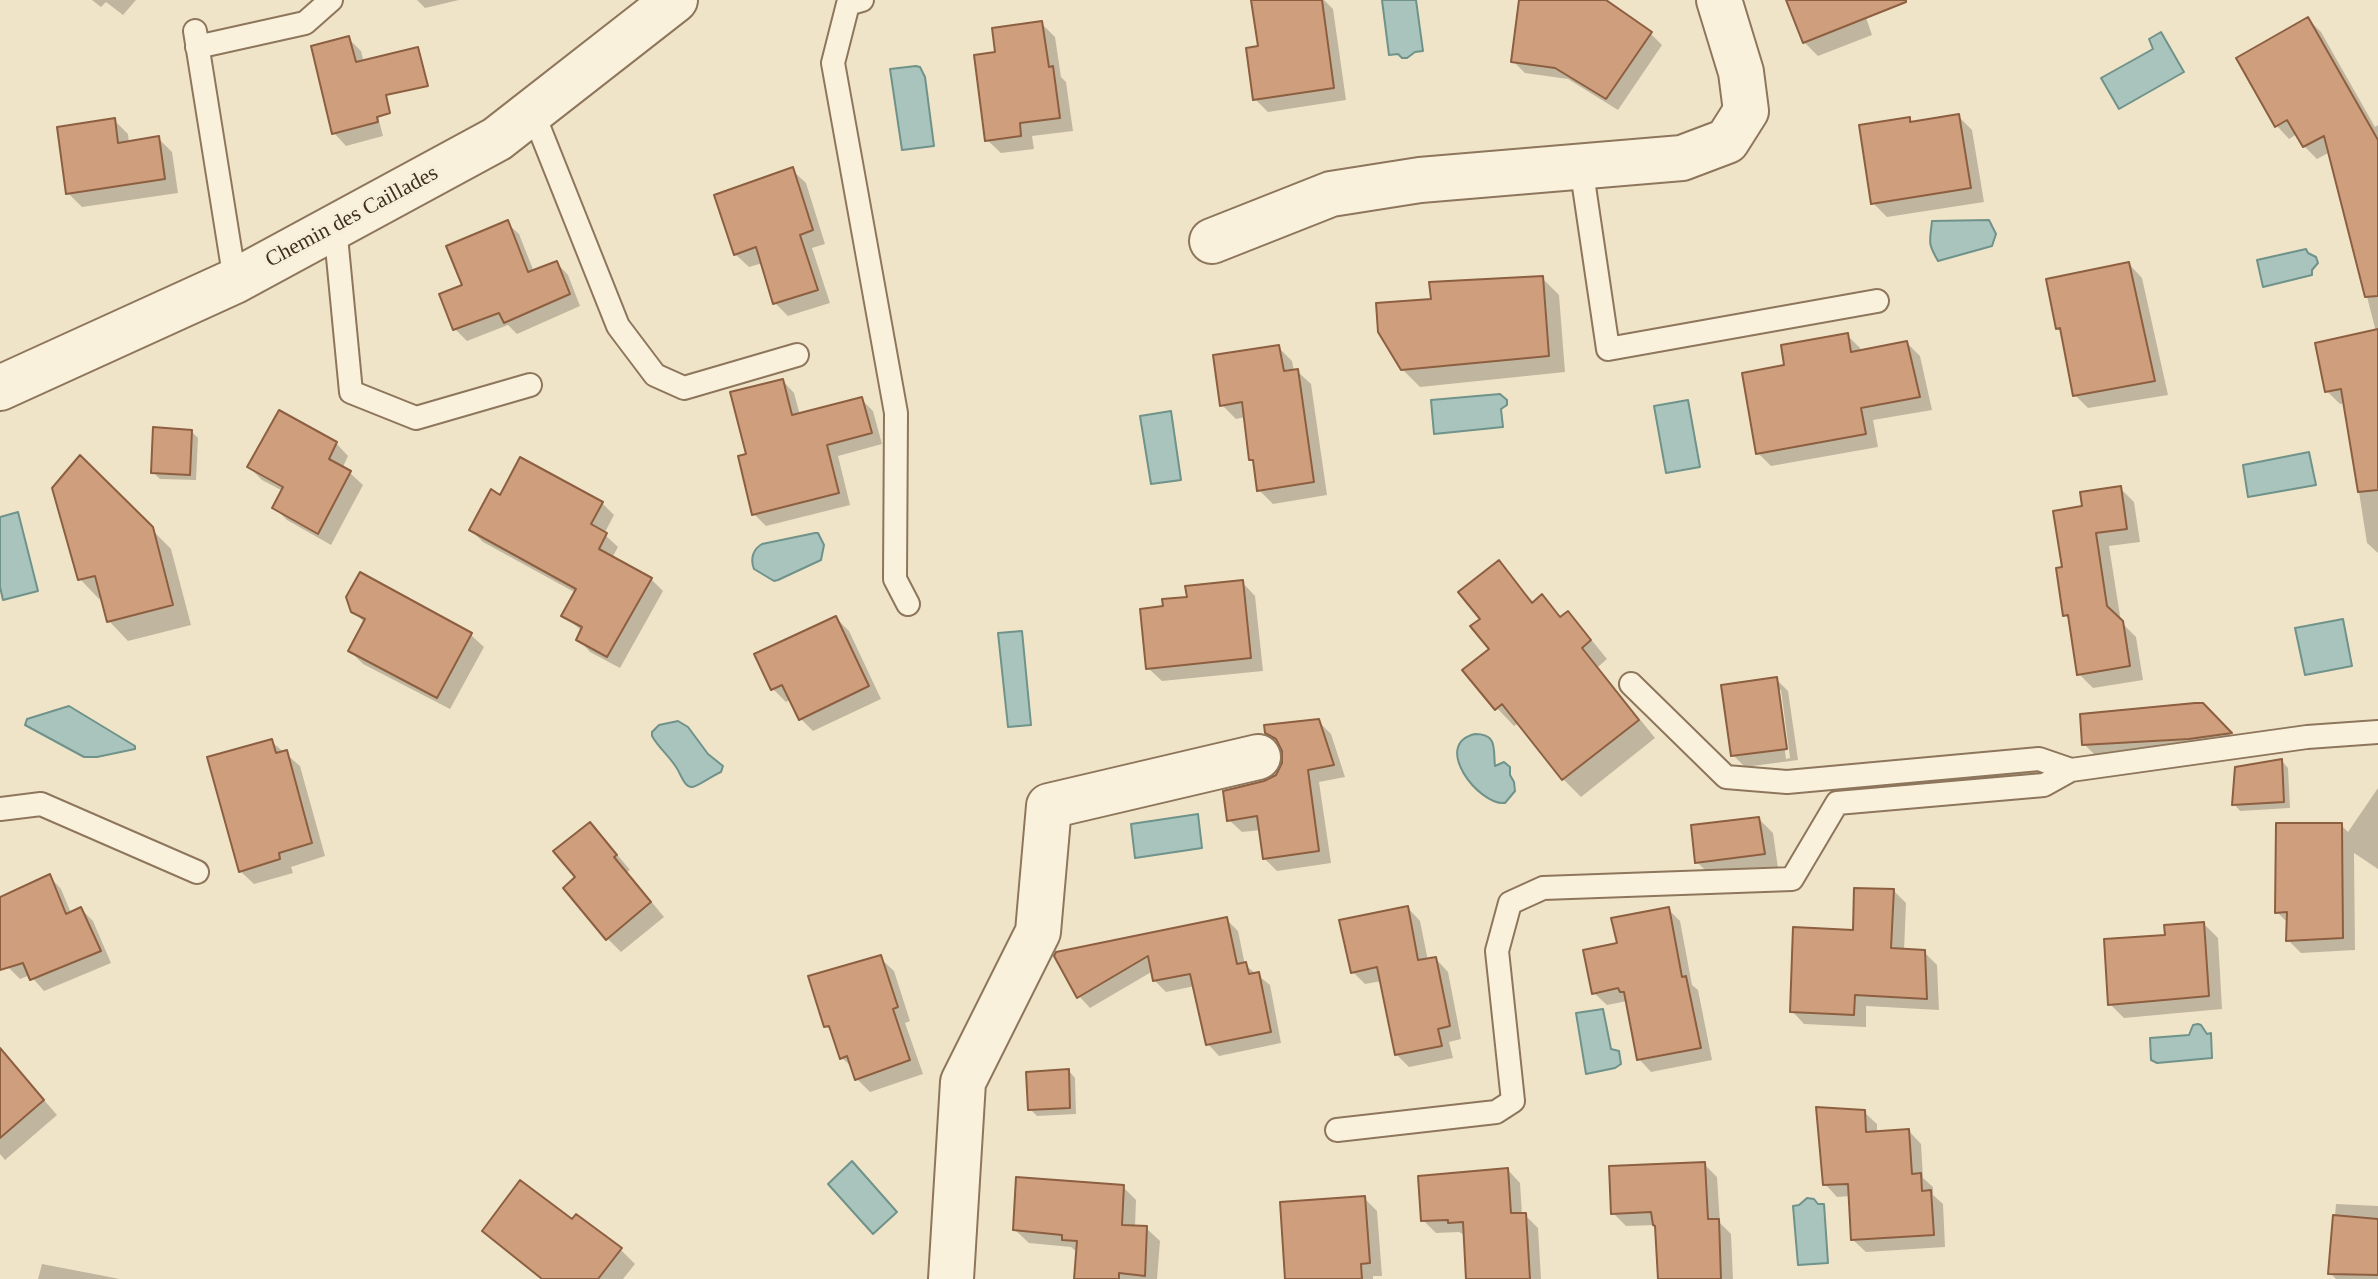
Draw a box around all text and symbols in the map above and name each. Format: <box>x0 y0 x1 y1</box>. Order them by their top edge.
street label: Chemin des Caillades <box>261 160 443 274</box>

